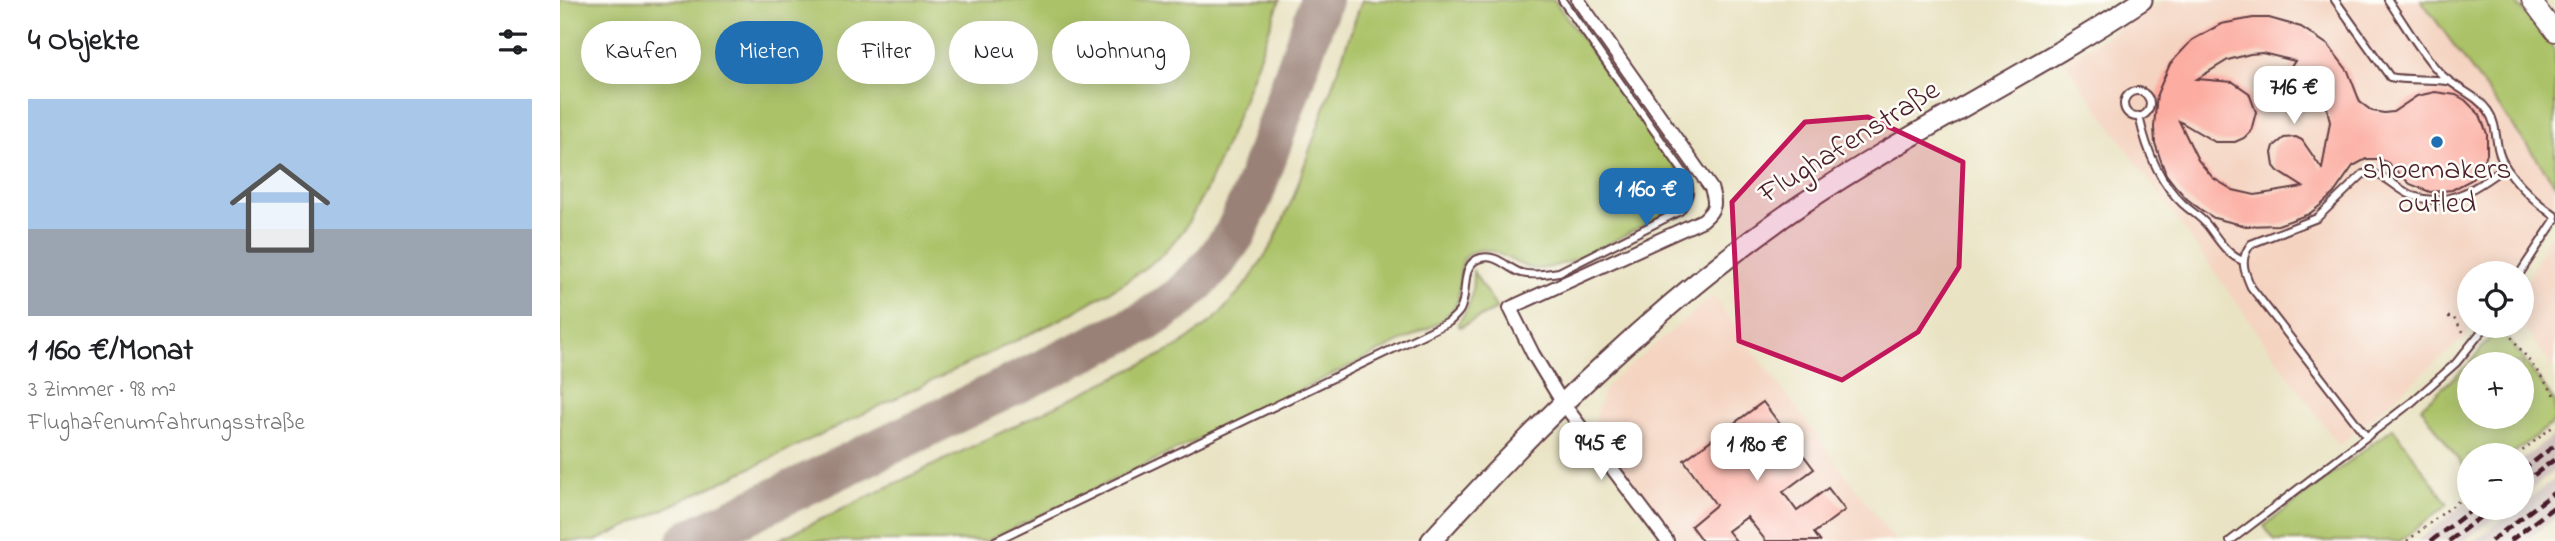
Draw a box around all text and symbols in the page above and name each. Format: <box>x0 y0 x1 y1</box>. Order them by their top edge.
text: 4 Objekte <box>28 20 139 64</box>
chip: Kaufen <box>581 21 701 84</box>
chip: Mieten <box>715 21 823 84</box>
chip: Filter <box>837 21 935 84</box>
chip: Neu <box>949 21 1038 84</box>
chip: Wohnung <box>1052 21 1190 84</box>
icon: filters <box>494 23 532 61</box>
pin: 716 € <box>2245 66 2343 126</box>
street label: Flughafenstraße <box>1750 69 1950 217</box>
text: 716 € <box>2270 72 2318 105</box>
marker: shoemakers outled <box>2429 134 2445 150</box>
icon: home <box>217 145 343 271</box>
place label: shoemakers outled <box>2362 149 2512 227</box>
pin: 1 160 € <box>1581 168 1711 228</box>
text: 1 160 € <box>1615 174 1677 207</box>
map controls <box>2457 261 2534 520</box>
button: locate <box>2457 261 2534 338</box>
text: 1 160 €/Monat <box>28 330 193 374</box>
button: + <box>2457 352 2534 429</box>
text: 3 Zimmer · 98 m² <box>28 374 176 407</box>
text: Flughafenumfahrungsstraße <box>28 407 305 440</box>
pin: 945 € <box>1552 422 1650 482</box>
pin: 1 180 € <box>1692 424 1822 483</box>
text: 945 € <box>1575 428 1627 461</box>
text: 1 180 € <box>1727 429 1787 462</box>
button: − <box>2457 443 2534 520</box>

